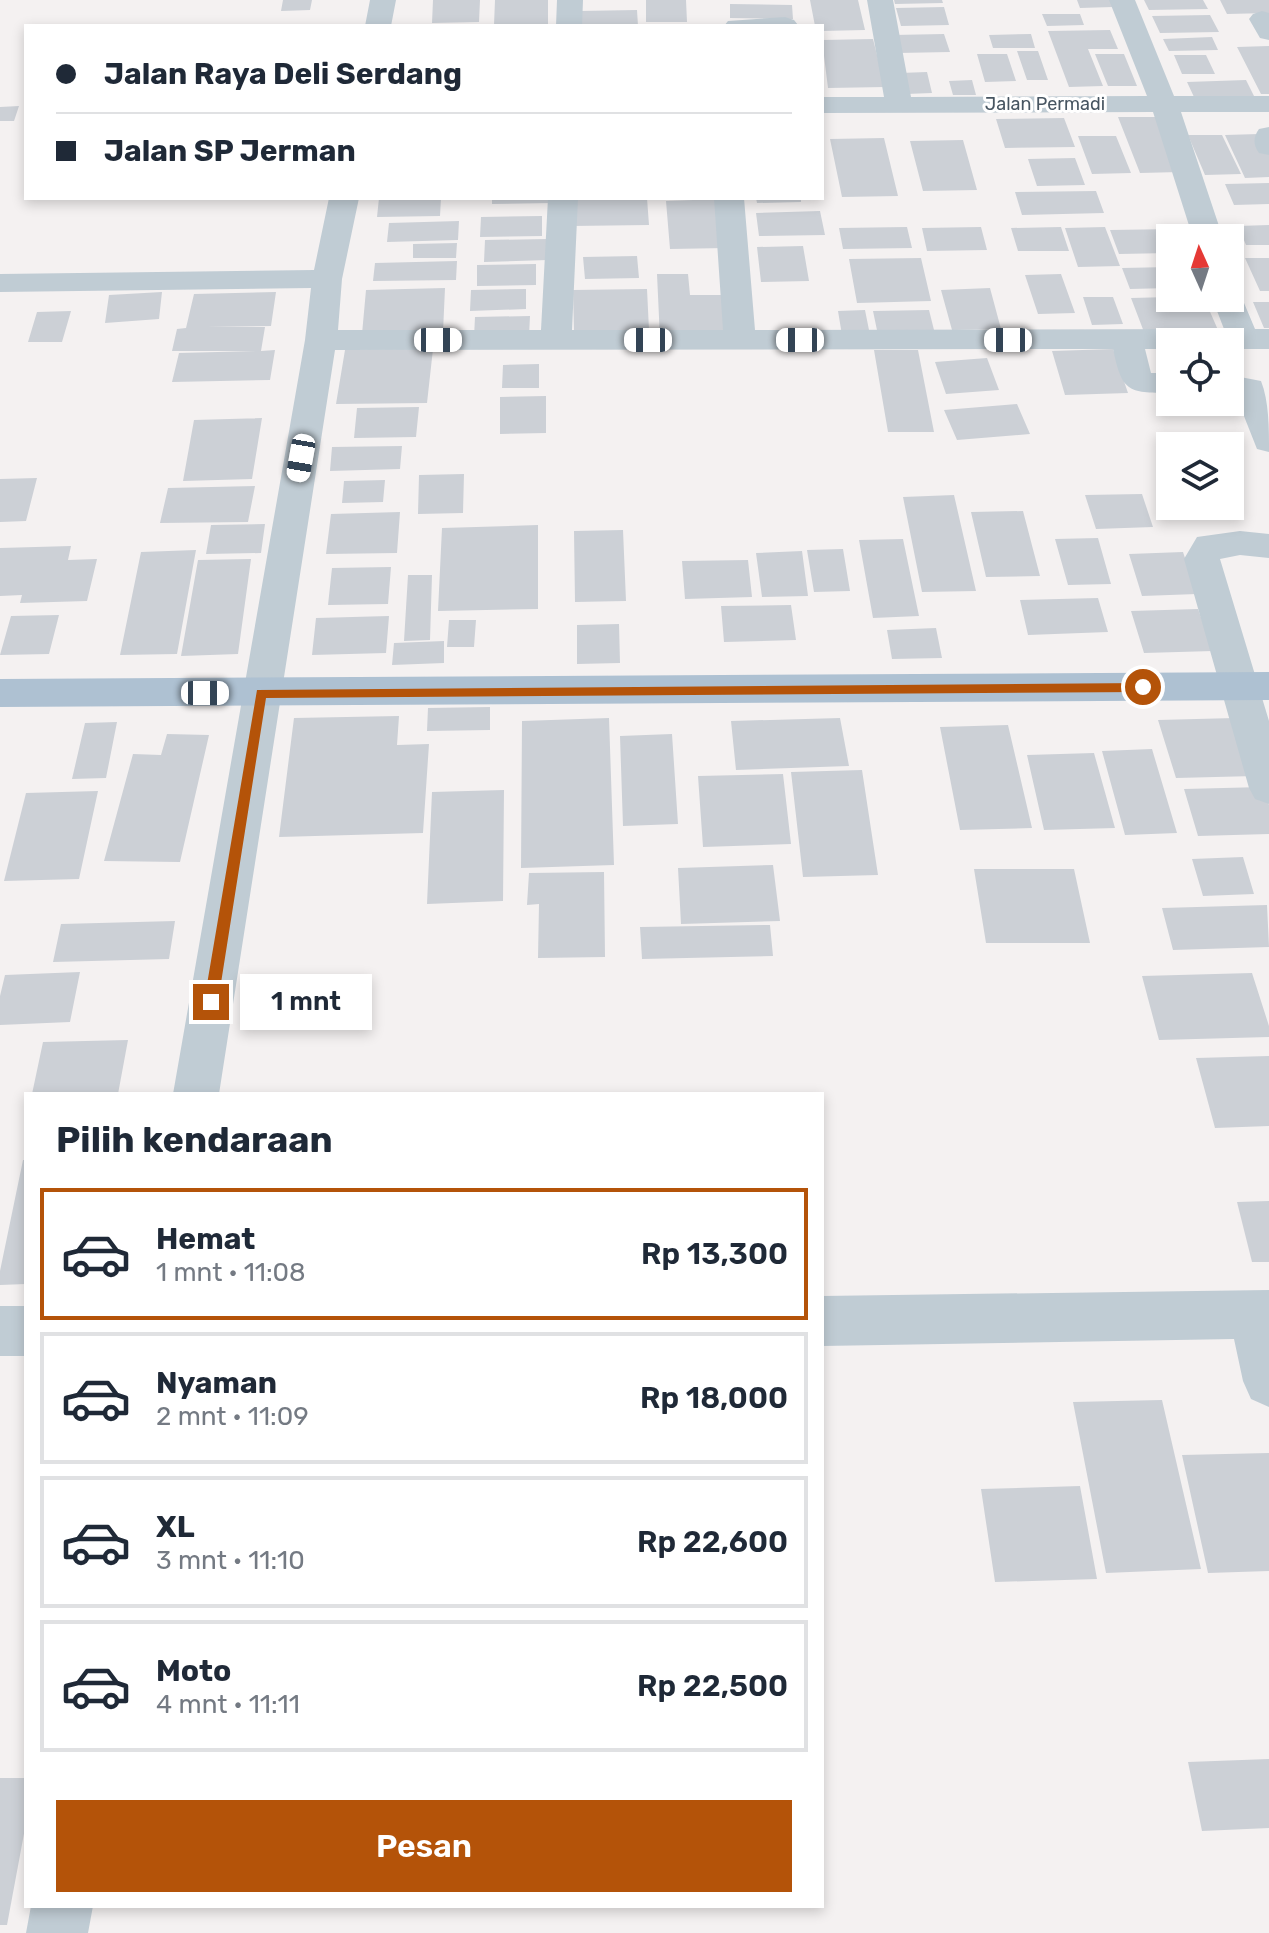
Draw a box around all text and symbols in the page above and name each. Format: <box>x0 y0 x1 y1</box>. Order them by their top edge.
text: Jalan Raya Deli Serdang <box>104 56 462 92</box>
street label: Jalan Permadi <box>985 93 1105 115</box>
text: Jalan SP Jerman <box>104 133 356 169</box>
north arrow <box>1156 224 1244 312</box>
map controls <box>1156 224 1244 520</box>
car <box>414 328 462 352</box>
car <box>624 328 672 352</box>
car <box>776 328 824 352</box>
car <box>984 328 1032 352</box>
button: locate <box>1156 328 1244 416</box>
car <box>285 432 317 484</box>
button: layers <box>1156 432 1244 520</box>
route start <box>1125 669 1161 705</box>
car <box>181 681 229 705</box>
callout: 1 mnt <box>239 974 371 1030</box>
route end <box>193 984 229 1020</box>
text: 1 mnt <box>271 986 341 1017</box>
text: Pilih kendaraan <box>56 1118 333 1161</box>
icon: car <box>60 1218 132 1290</box>
text: Hemat <box>156 1221 255 1257</box>
text: Rp 13,300 <box>641 1236 788 1272</box>
text: 1 mnt · 11:08 <box>156 1257 306 1288</box>
icon: car <box>60 1362 132 1434</box>
text: Nyaman <box>156 1365 277 1401</box>
text: Rp 18,000 <box>640 1380 788 1416</box>
text: 2 mnt · 11:09 <box>156 1401 309 1432</box>
icon: car <box>60 1506 132 1578</box>
text: XL <box>156 1509 195 1545</box>
text: Rp 22,600 <box>637 1524 788 1560</box>
text: 3 mnt · 11:10 <box>156 1545 305 1576</box>
icon: car <box>60 1650 132 1722</box>
text: Moto <box>156 1653 231 1689</box>
text: Rp 22,500 <box>637 1668 788 1704</box>
text: 4 mnt · 11:11 <box>156 1689 300 1720</box>
button: Pesan <box>56 1800 792 1892</box>

